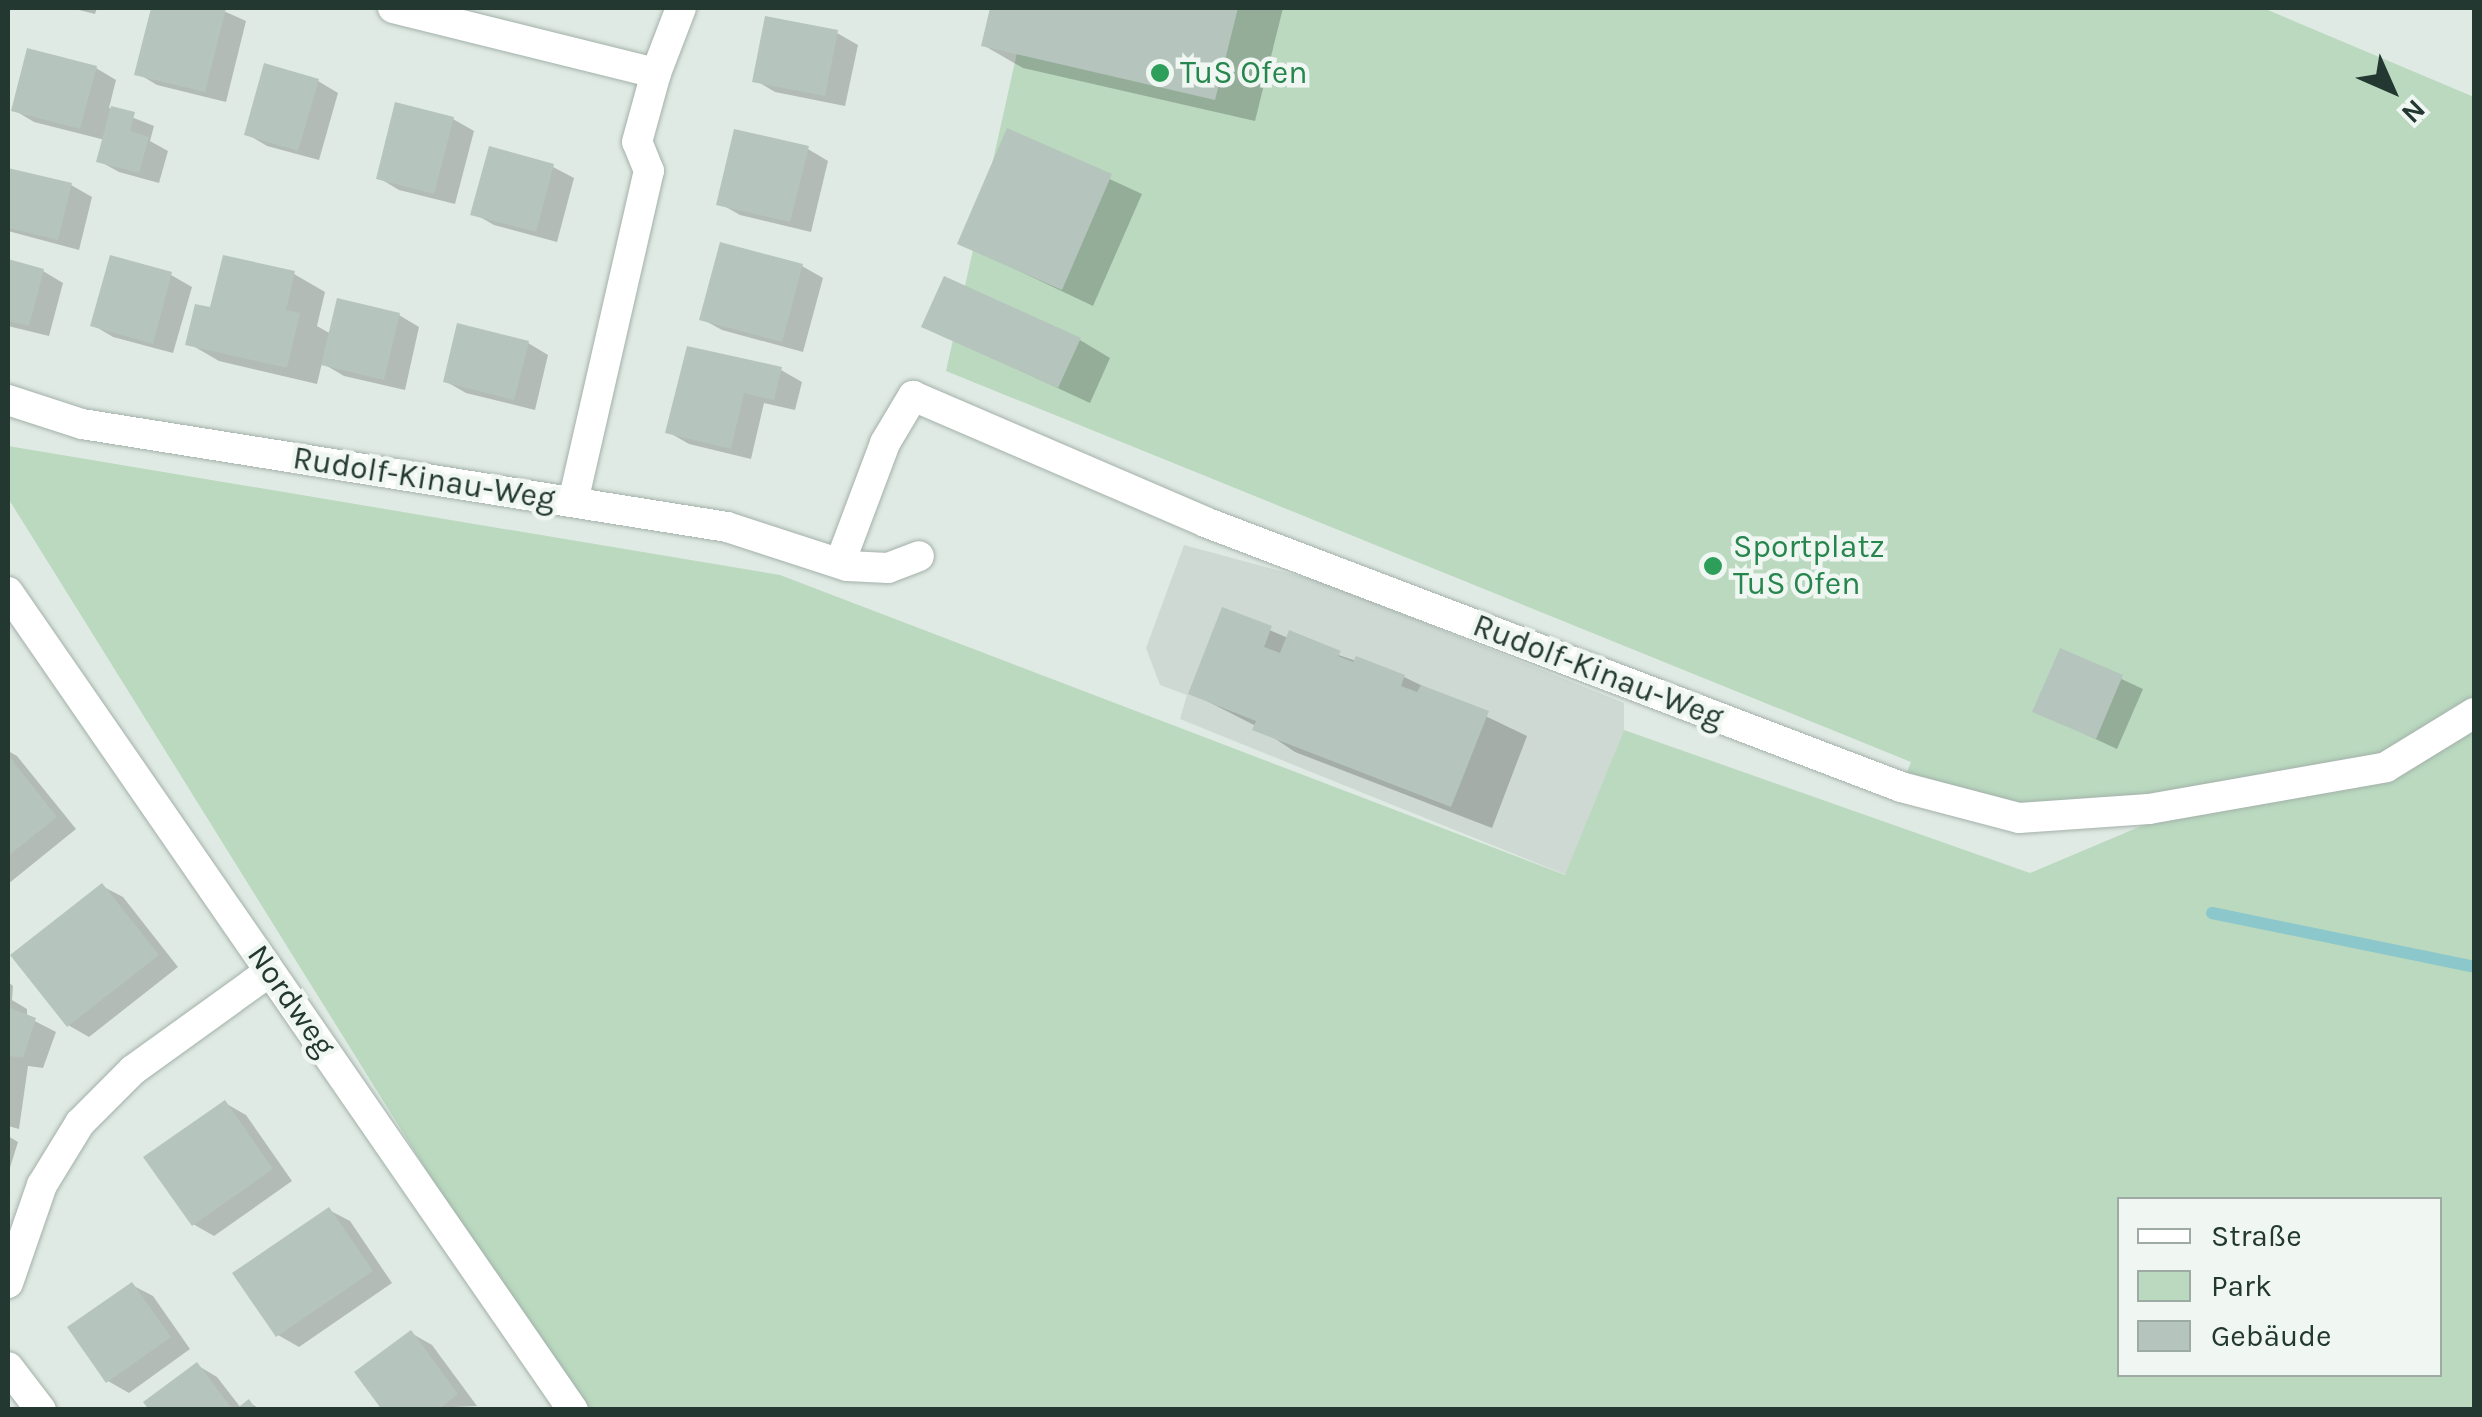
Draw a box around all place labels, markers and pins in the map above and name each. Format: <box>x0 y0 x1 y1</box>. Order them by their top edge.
place label: TuS Ofen <box>1180 54 1307 92</box>
marker: TuS Ofen <box>1149 62 1171 84</box>
place label: Sportplatz TuS Ofen <box>1733 529 1885 604</box>
marker: Sportplatz TuS Ofen <box>1702 555 1724 577</box>

